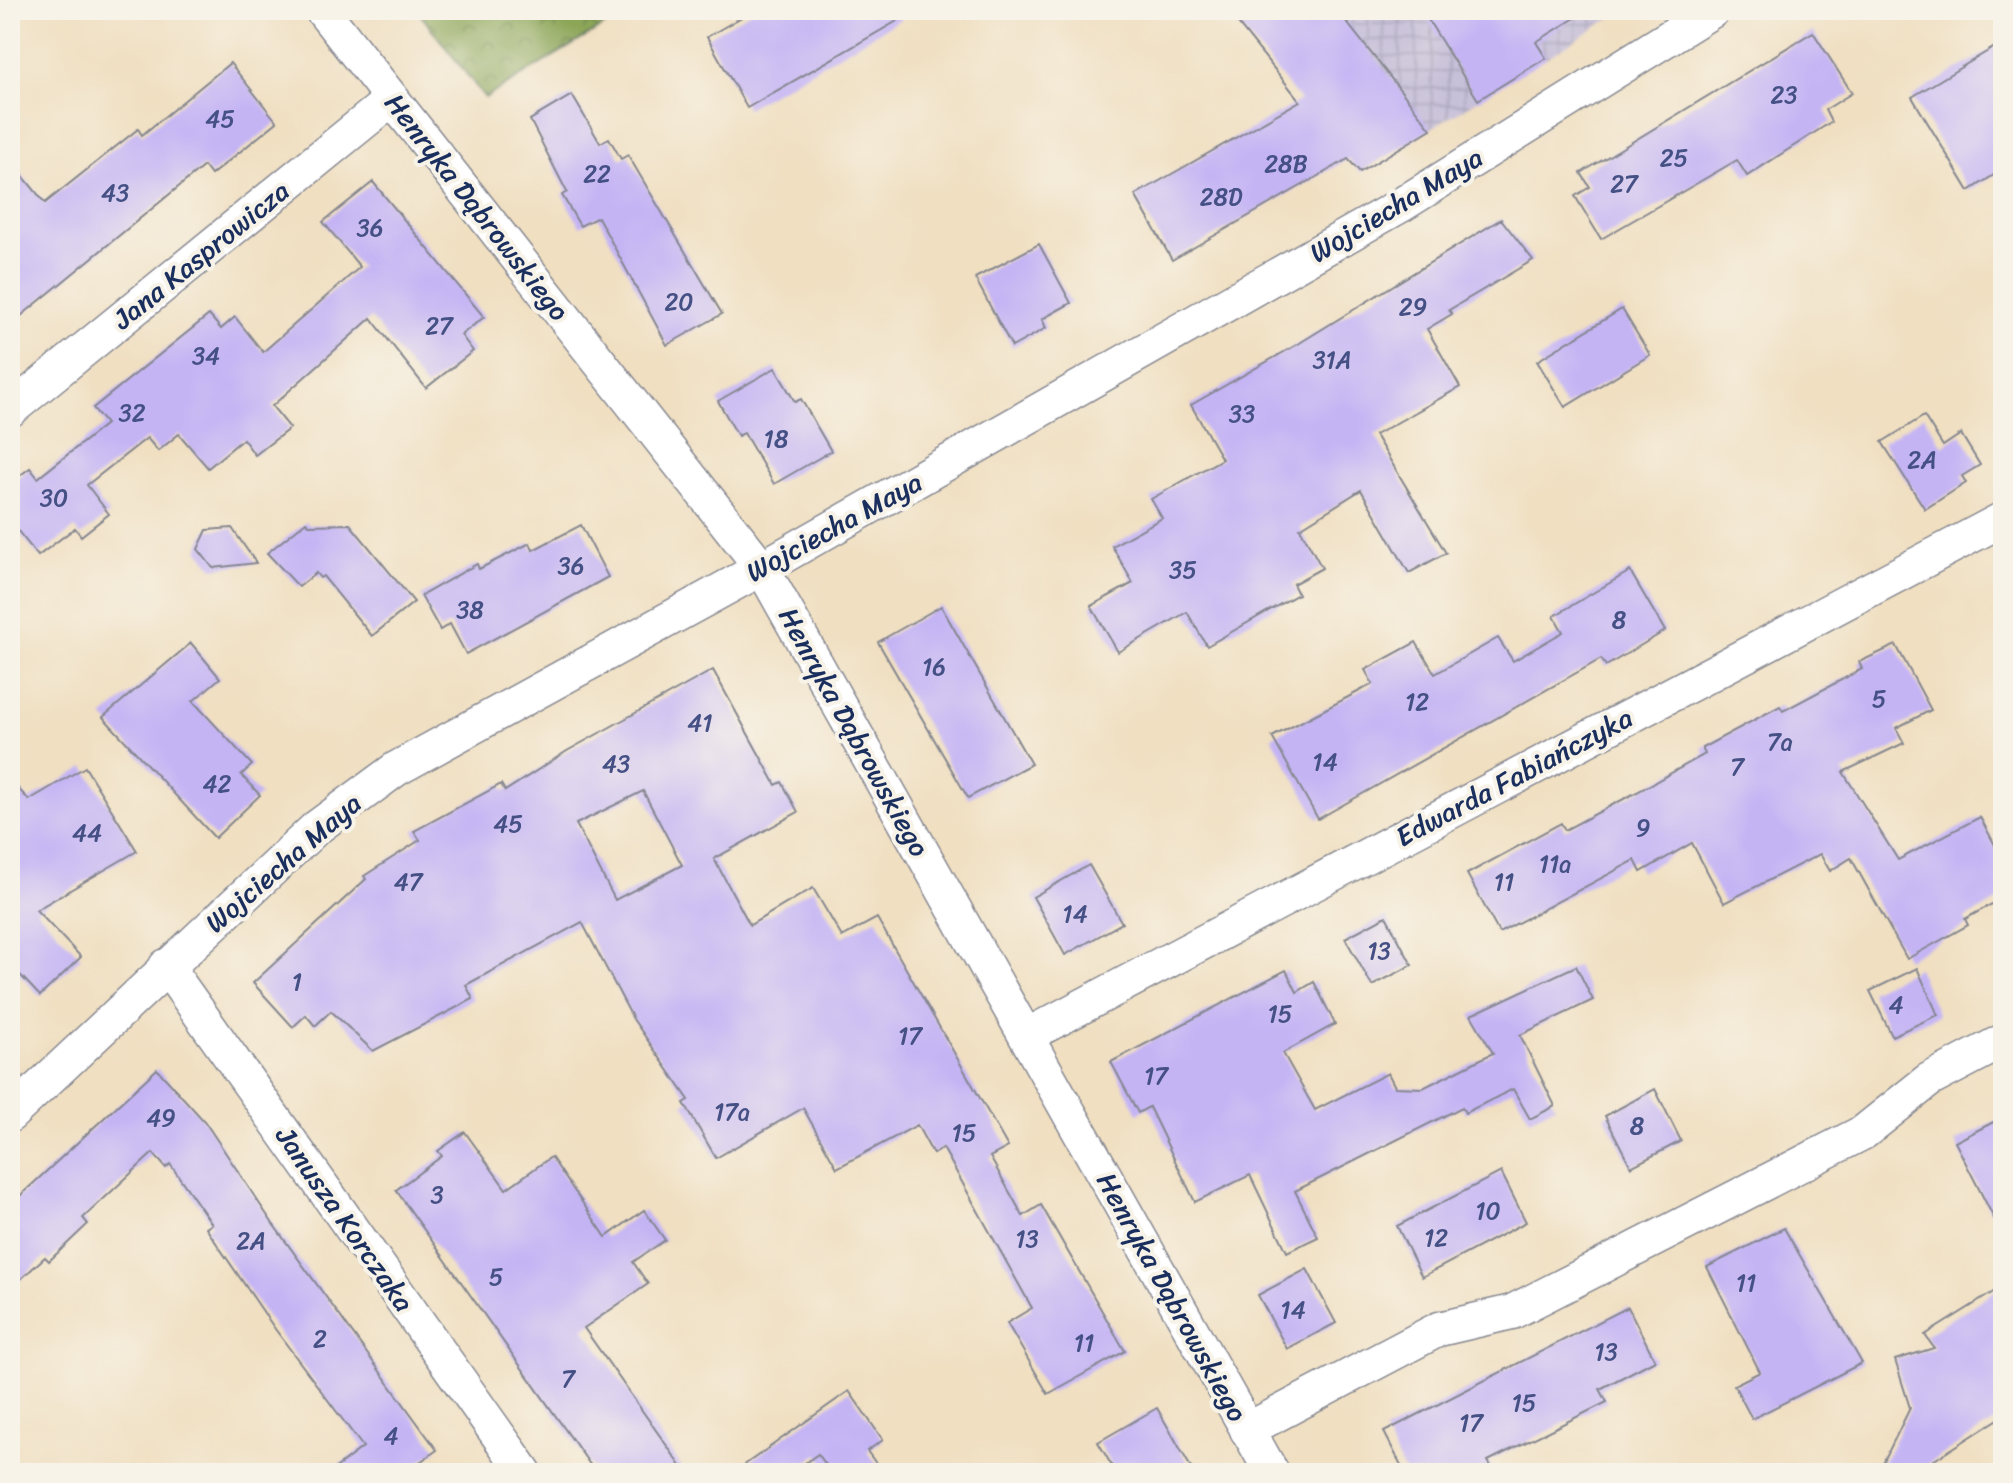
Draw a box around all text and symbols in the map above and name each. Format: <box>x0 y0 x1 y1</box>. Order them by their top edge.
house number: 23 <box>1770 74 1798 116</box>
street label: Henryka Dąbrowskiego <box>372 82 582 332</box>
house number: 45 <box>205 98 235 140</box>
street label: Wojciecha Maya <box>1300 134 1492 276</box>
house number: 25 <box>1660 137 1688 179</box>
house number: 28B <box>1264 143 1308 185</box>
house number: 22 <box>583 153 611 195</box>
house number: 27 <box>1610 163 1639 205</box>
street label: Jana Kasprowicza <box>101 168 301 343</box>
house number: 43 <box>101 172 129 214</box>
house number: 28D <box>1200 176 1243 218</box>
house number: 36 <box>357 207 383 249</box>
house number: 20 <box>664 281 694 323</box>
house number: 29 <box>1399 286 1427 328</box>
house number: 27 <box>425 305 454 347</box>
house number: 34 <box>192 335 220 377</box>
house number: 31A <box>1312 339 1352 381</box>
house number: 32 <box>118 392 146 434</box>
house number: 33 <box>1229 393 1255 435</box>
house number: 18 <box>764 418 788 460</box>
house number: 2A <box>1907 439 1937 481</box>
street label: Wojciecha Maya <box>737 458 931 596</box>
house number: 30 <box>40 477 68 519</box>
house number: 36 <box>558 545 584 587</box>
house number: 35 <box>1169 549 1197 591</box>
house number: 38 <box>456 589 484 631</box>
street label: Henryka Dąbrowskiego <box>765 598 943 866</box>
house number: 8 <box>1612 599 1626 641</box>
house number: 16 <box>922 646 946 688</box>
house number: 5 <box>1872 678 1886 720</box>
house number: 12 <box>1405 681 1429 723</box>
street label: Edwarda Fabiańczyka <box>1386 694 1642 860</box>
house number: 41 <box>687 702 713 744</box>
house number: 7a <box>1767 721 1793 763</box>
house number: 14 <box>1312 741 1338 783</box>
house number: 43 <box>602 743 630 785</box>
house number: 7 <box>1730 746 1745 788</box>
house number: 42 <box>203 763 232 805</box>
street label: Wojciecha Maya <box>193 780 373 946</box>
house number: 45 <box>493 803 523 845</box>
house number: 9 <box>1636 807 1650 849</box>
house number: 44 <box>72 812 102 854</box>
house number: 11a <box>1539 843 1571 885</box>
house number: 47 <box>394 861 424 903</box>
house number: 11 <box>1494 861 1514 903</box>
house number: 14 <box>1062 893 1088 935</box>
house number: 13 <box>1367 930 1391 972</box>
house number: 1 <box>292 961 302 1003</box>
house number: 4 <box>1889 984 1904 1026</box>
house number: 15 <box>1268 993 1292 1035</box>
house number: 17 <box>898 1015 923 1057</box>
house number: 17 <box>1144 1055 1169 1097</box>
house number: 17a <box>714 1091 750 1133</box>
house number: 49 <box>146 1097 176 1139</box>
house number: 8 <box>1630 1105 1644 1147</box>
house number: 15 <box>952 1112 976 1154</box>
street label: Janusza Korczaka <box>262 1115 428 1322</box>
street label: Henryka Dąbrowskiego <box>1083 1163 1261 1431</box>
house number: 3 <box>430 1174 444 1216</box>
house number: 10 <box>1475 1190 1501 1232</box>
house number: 12 <box>1424 1217 1448 1259</box>
house number: 13 <box>1015 1218 1039 1260</box>
house number: 2A <box>236 1220 266 1262</box>
house number: 5 <box>489 1256 503 1298</box>
house number: 11 <box>1736 1262 1756 1304</box>
house number: 14 <box>1280 1289 1306 1331</box>
house number: 2 <box>313 1318 327 1360</box>
house number: 11 <box>1074 1322 1094 1364</box>
house number: 13 <box>1594 1331 1618 1373</box>
house number: 7 <box>561 1358 576 1400</box>
house number: 15 <box>1512 1382 1536 1424</box>
house number: 17 <box>1459 1402 1484 1444</box>
house number: 4 <box>384 1415 399 1457</box>

